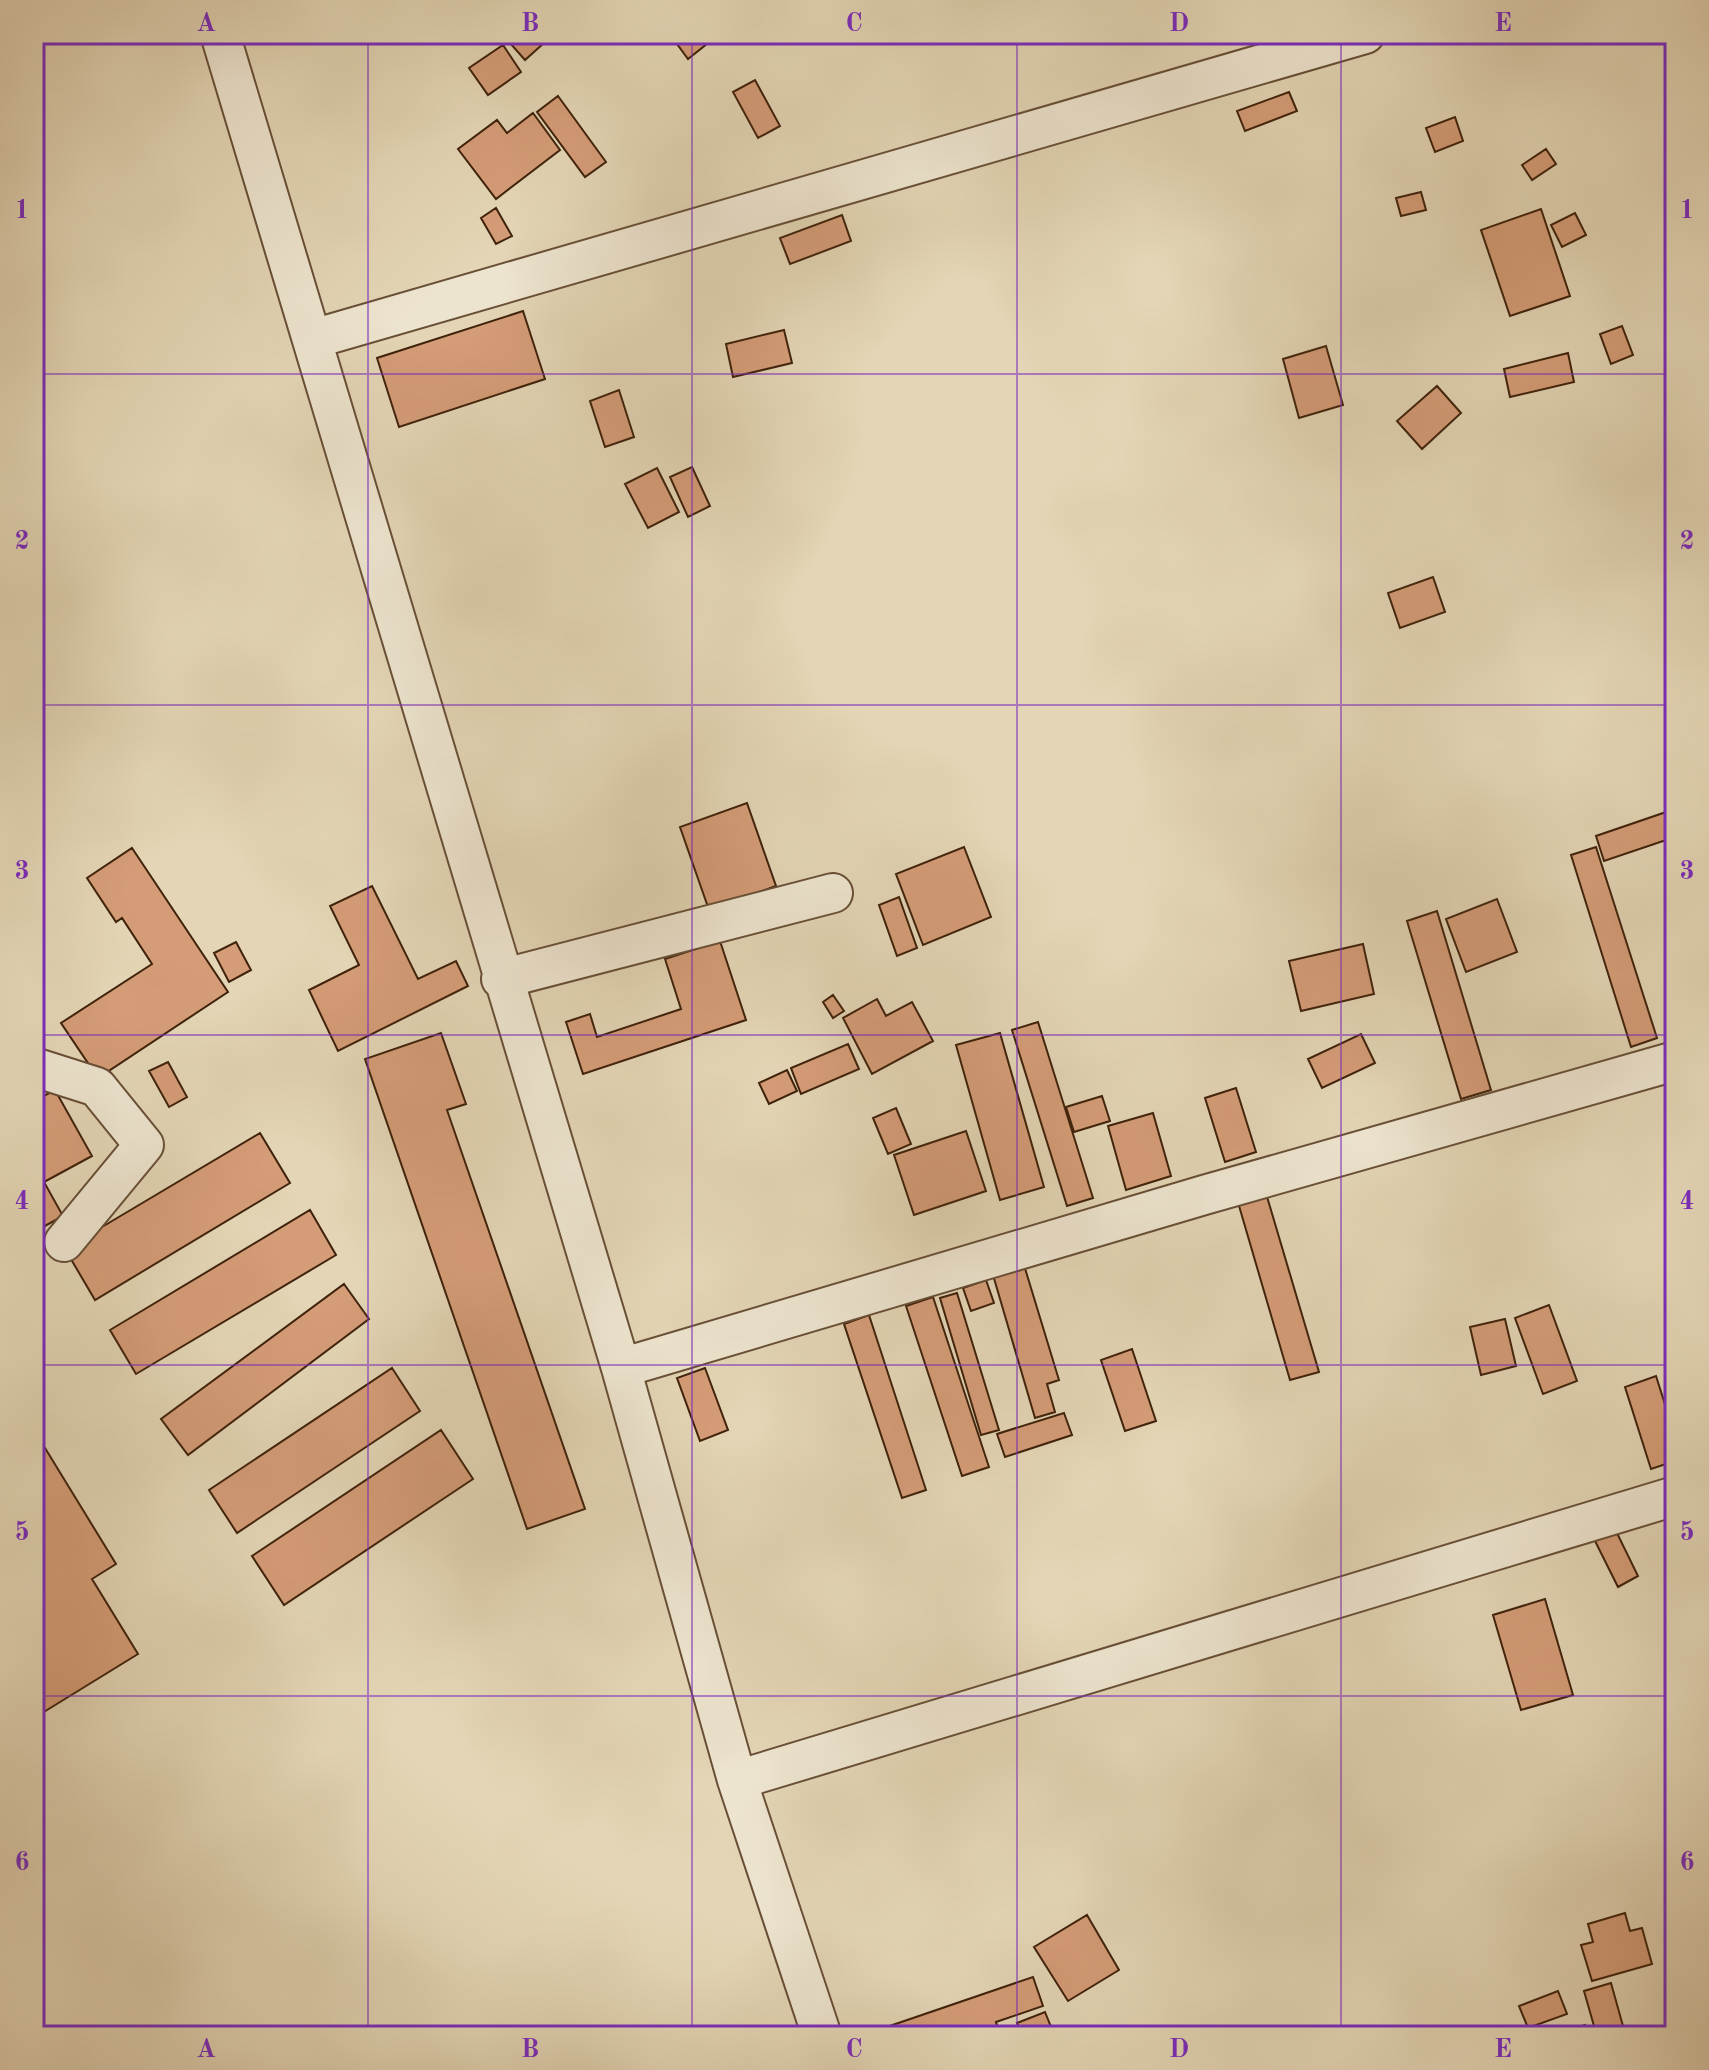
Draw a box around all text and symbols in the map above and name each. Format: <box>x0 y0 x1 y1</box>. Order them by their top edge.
text: A <box>196 11 216 37</box>
text: B <box>521 11 539 37</box>
text: C <box>845 11 863 37</box>
text: D <box>1169 11 1189 37</box>
text: E <box>1494 11 1512 37</box>
text: 1 <box>14 198 30 224</box>
text: 1 <box>1679 198 1695 224</box>
text: 2 <box>14 529 30 555</box>
text: 2 <box>1679 529 1695 555</box>
text: 3 <box>14 859 30 885</box>
text: 3 <box>1679 859 1695 885</box>
text: 4 <box>14 1189 30 1215</box>
text: 4 <box>1679 1189 1695 1215</box>
text: 5 <box>14 1520 30 1546</box>
text: 5 <box>1679 1520 1695 1546</box>
text: 6 <box>14 1850 30 1876</box>
text: 6 <box>1679 1850 1695 1876</box>
text: A <box>196 2037 216 2063</box>
text: B <box>521 2037 539 2063</box>
text: C <box>845 2037 863 2063</box>
text: D <box>1169 2037 1189 2063</box>
text: E <box>1494 2037 1512 2063</box>

